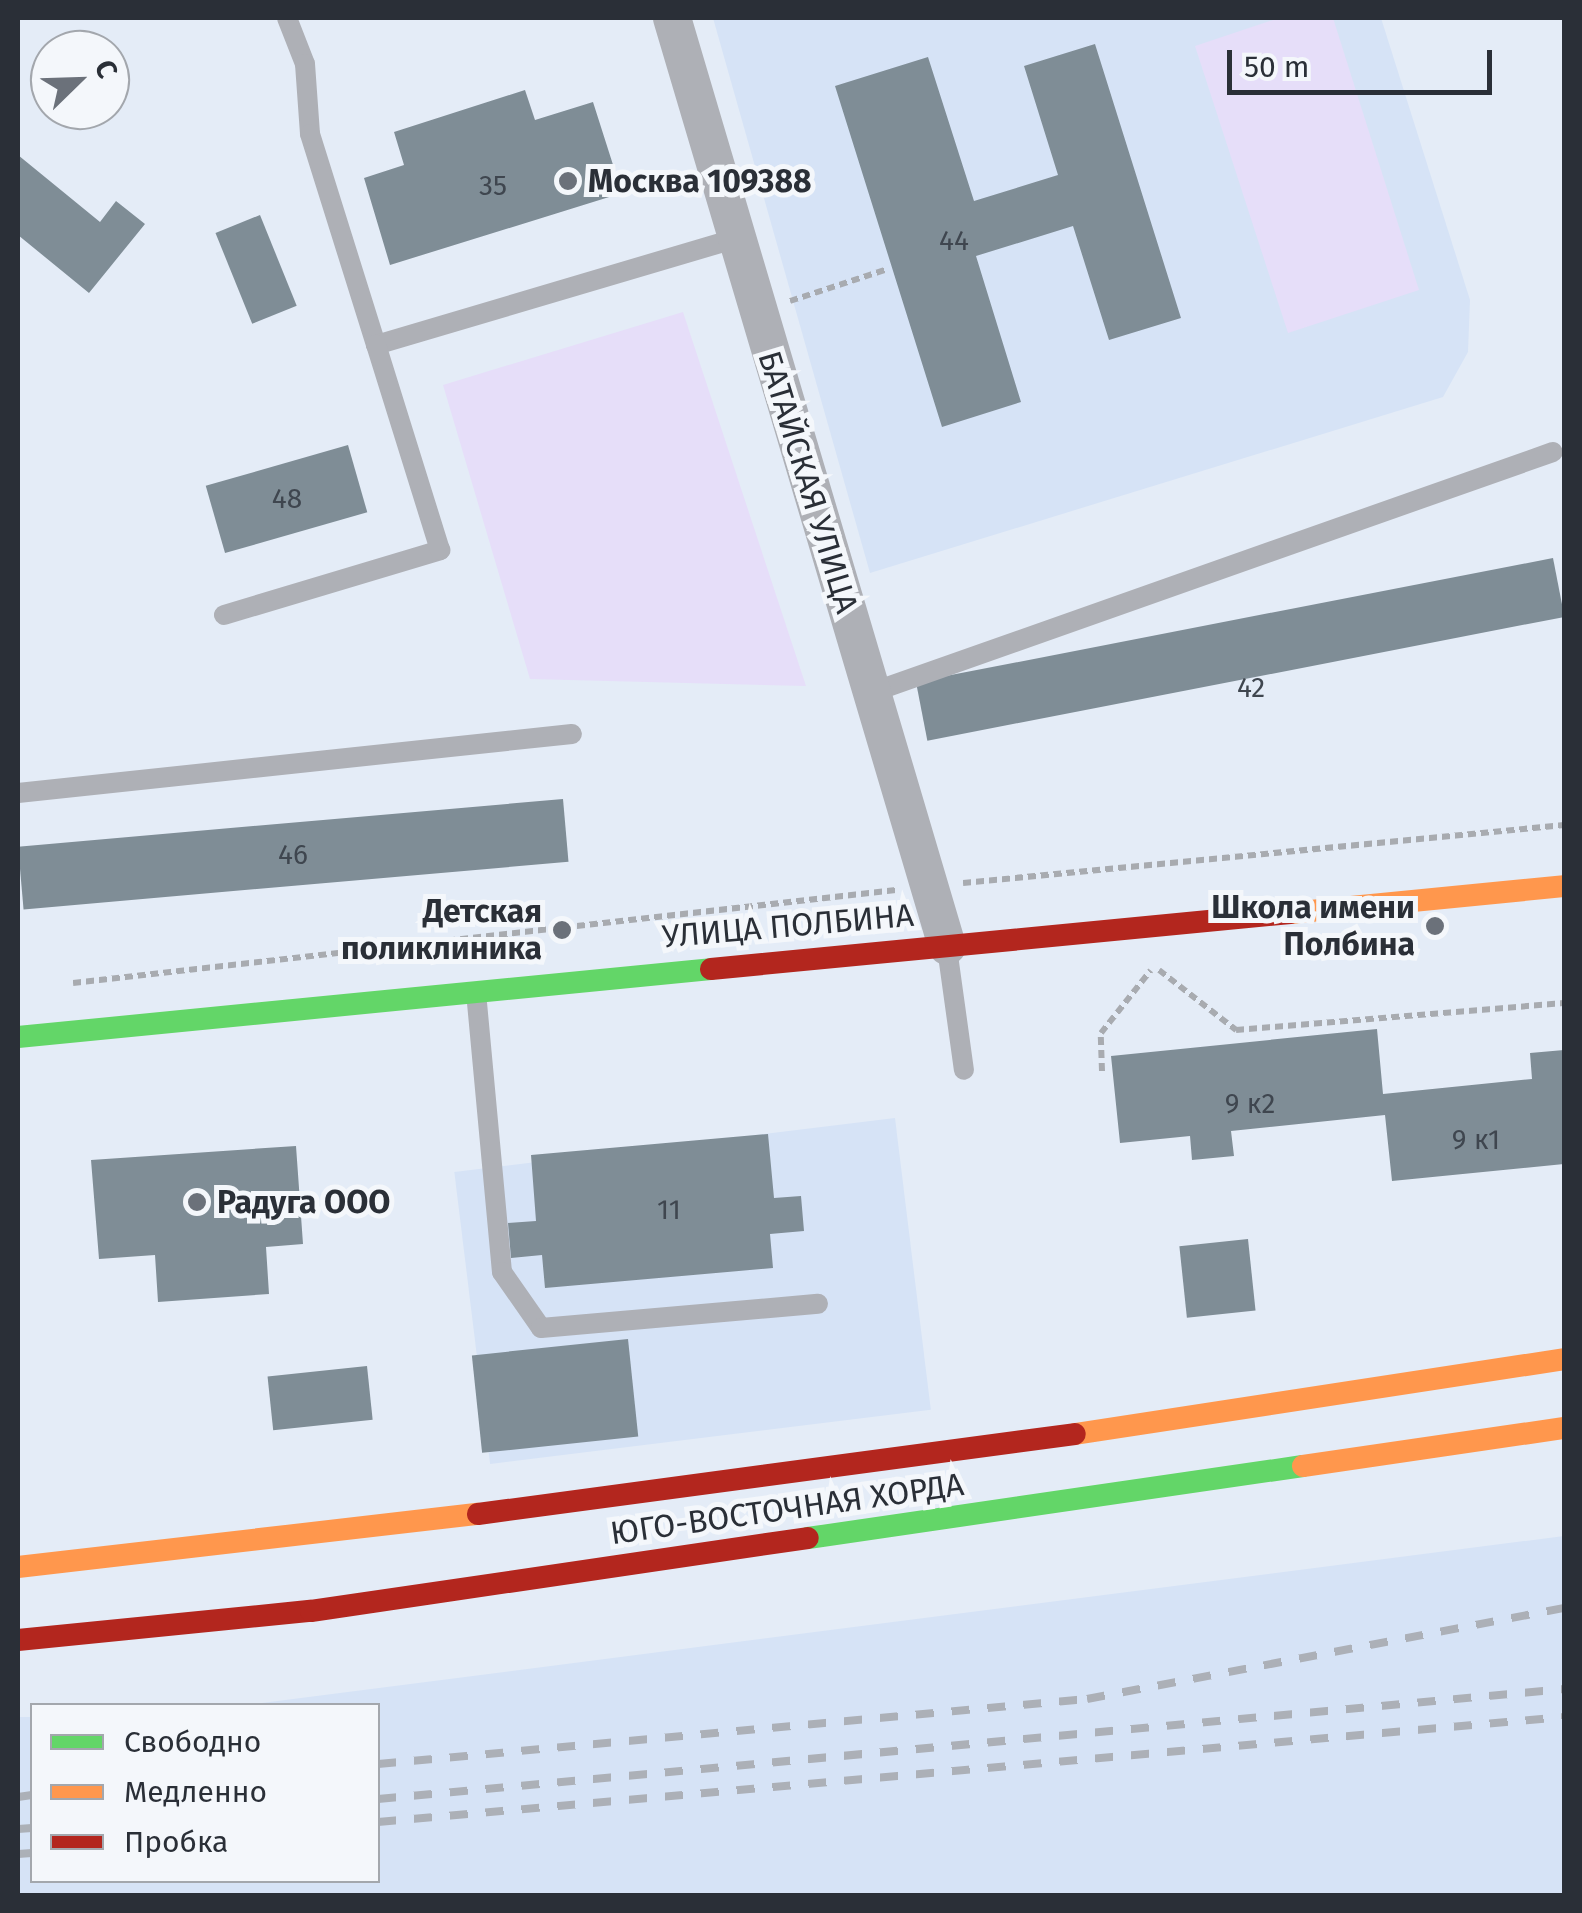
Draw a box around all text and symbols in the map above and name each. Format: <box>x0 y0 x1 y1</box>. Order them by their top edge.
north arrow <box>30 30 130 130</box>
scale bar <box>1232 30 1497 92</box>
text: 50 m <box>1244 49 1309 85</box>
text: С <box>88 55 125 83</box>
place label: Москва 109388 <box>588 162 812 200</box>
house number: 35 <box>479 169 507 203</box>
marker: Москва 109388 <box>557 170 579 192</box>
house number: 44 <box>939 224 969 258</box>
street label: БАТАЙСКАЯ УЛИЦА <box>750 346 866 618</box>
house number: 48 <box>272 482 302 516</box>
house number: 42 <box>1237 671 1265 705</box>
house number: 46 <box>278 838 308 872</box>
place label: Школа имени Полбина <box>1211 889 1415 964</box>
place label: Детская поликлиника <box>341 893 542 968</box>
street label: УЛИЦА ПОЛБИНА <box>661 896 915 956</box>
marker: Школа имени Полбина <box>1424 915 1446 937</box>
marker: Детская поликлиника <box>551 919 573 941</box>
house number: 9 к2 <box>1225 1087 1275 1121</box>
house number: 9 к1 <box>1452 1123 1500 1157</box>
place label: Радуга ООО <box>217 1183 390 1221</box>
marker: Радуга ООО <box>186 1191 208 1213</box>
house number: 11 <box>657 1193 681 1227</box>
street label: ЮГО-ВОСТОЧНАЯ ХОРДА <box>608 1465 966 1553</box>
legend <box>30 1703 380 1883</box>
text: Свободно <box>124 1724 261 1760</box>
text: Медленно <box>124 1774 267 1810</box>
text: Пробка <box>124 1824 228 1860</box>

